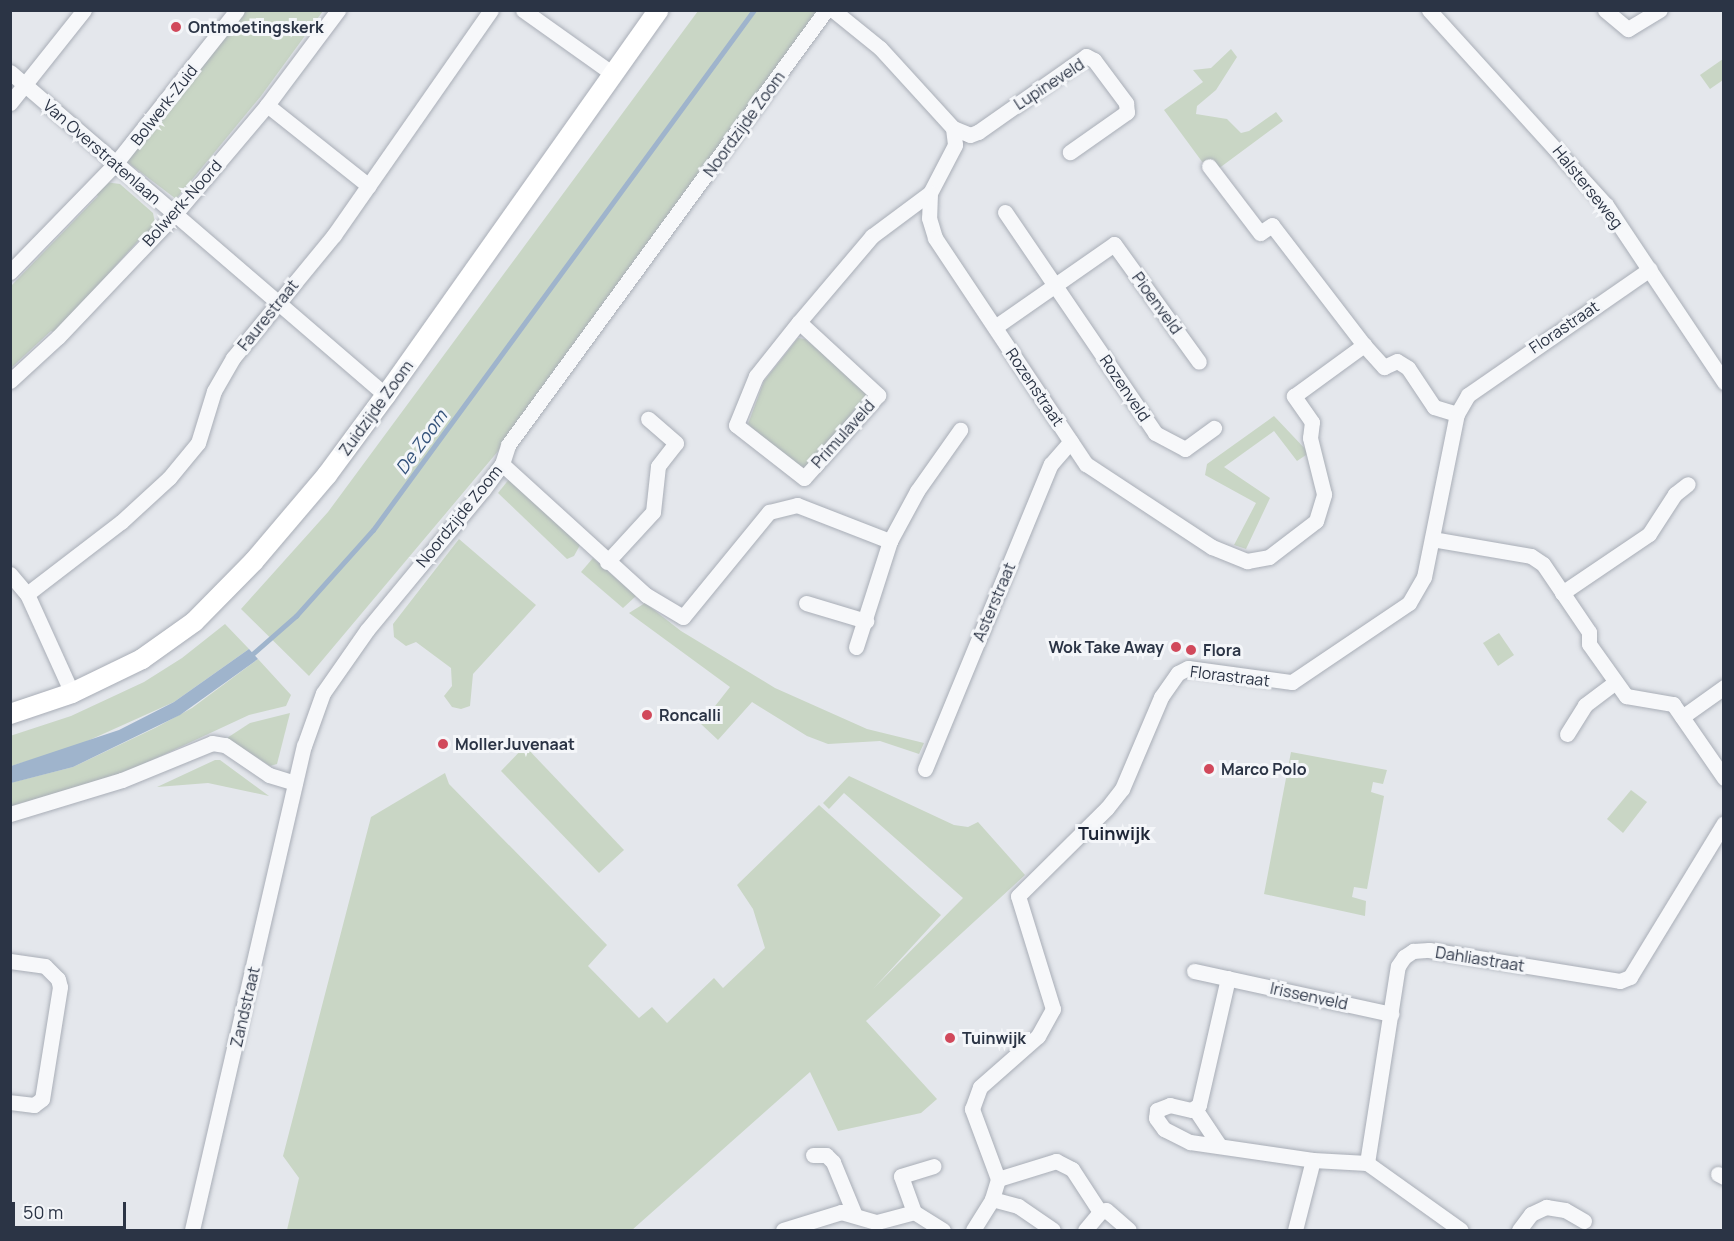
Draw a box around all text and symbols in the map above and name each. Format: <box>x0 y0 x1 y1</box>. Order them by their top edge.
place label: Ontmoetingskerk <box>188 17 324 37</box>
marker: Ontmoetingskerk <box>169 20 183 34</box>
street label: Lupineveld <box>1010 54 1088 114</box>
street label: Bolwerk-Zuid <box>127 61 201 149</box>
street label: Noordzijde Zoom <box>699 68 789 180</box>
street label: Van Overstratenlaan <box>39 96 165 208</box>
street label: Halsterseweg <box>1549 142 1627 232</box>
street label: Bolwerk-Noord <box>138 156 226 250</box>
street label: Pioenveld <box>1128 268 1186 338</box>
street label: Faurestraat <box>234 276 302 354</box>
street label: Florastraat <box>1525 297 1603 357</box>
street label: Rozenstraat <box>1002 344 1068 430</box>
street label: Rozenveld <box>1096 351 1154 425</box>
street label: Zuidzijde Zoom <box>335 357 417 459</box>
street label: Primulaveld <box>807 396 879 472</box>
water label: De Zoom <box>391 406 451 478</box>
street label: Noordzijde Zoom <box>412 461 506 571</box>
street label: Asterstraat <box>969 560 1019 644</box>
place label: Wok Take Away <box>1048 637 1164 657</box>
marker: Wok Take Away <box>1169 640 1183 654</box>
place label: Flora <box>1203 640 1241 660</box>
marker: Flora <box>1184 643 1198 657</box>
street label: Florastraat <box>1189 662 1271 690</box>
place label: Roncalli <box>659 705 721 725</box>
marker: Roncalli <box>640 708 654 722</box>
place label: MollerJuvenaat <box>455 734 575 754</box>
marker: MollerJuvenaat <box>436 737 450 751</box>
place label: Marco Polo <box>1221 759 1307 779</box>
marker: Marco Polo <box>1202 762 1216 776</box>
district label: Tuinwijk <box>1078 822 1150 844</box>
street label: Dahliastraat <box>1434 942 1526 976</box>
street label: Zandstraat <box>226 965 264 1049</box>
street label: Irissenveld <box>1268 978 1350 1014</box>
place label: Tuinwijk <box>962 1028 1026 1048</box>
marker: Tuinwijk <box>943 1031 957 1045</box>
scale bar <box>15 1190 129 1228</box>
text: 50 m <box>23 1200 63 1224</box>

